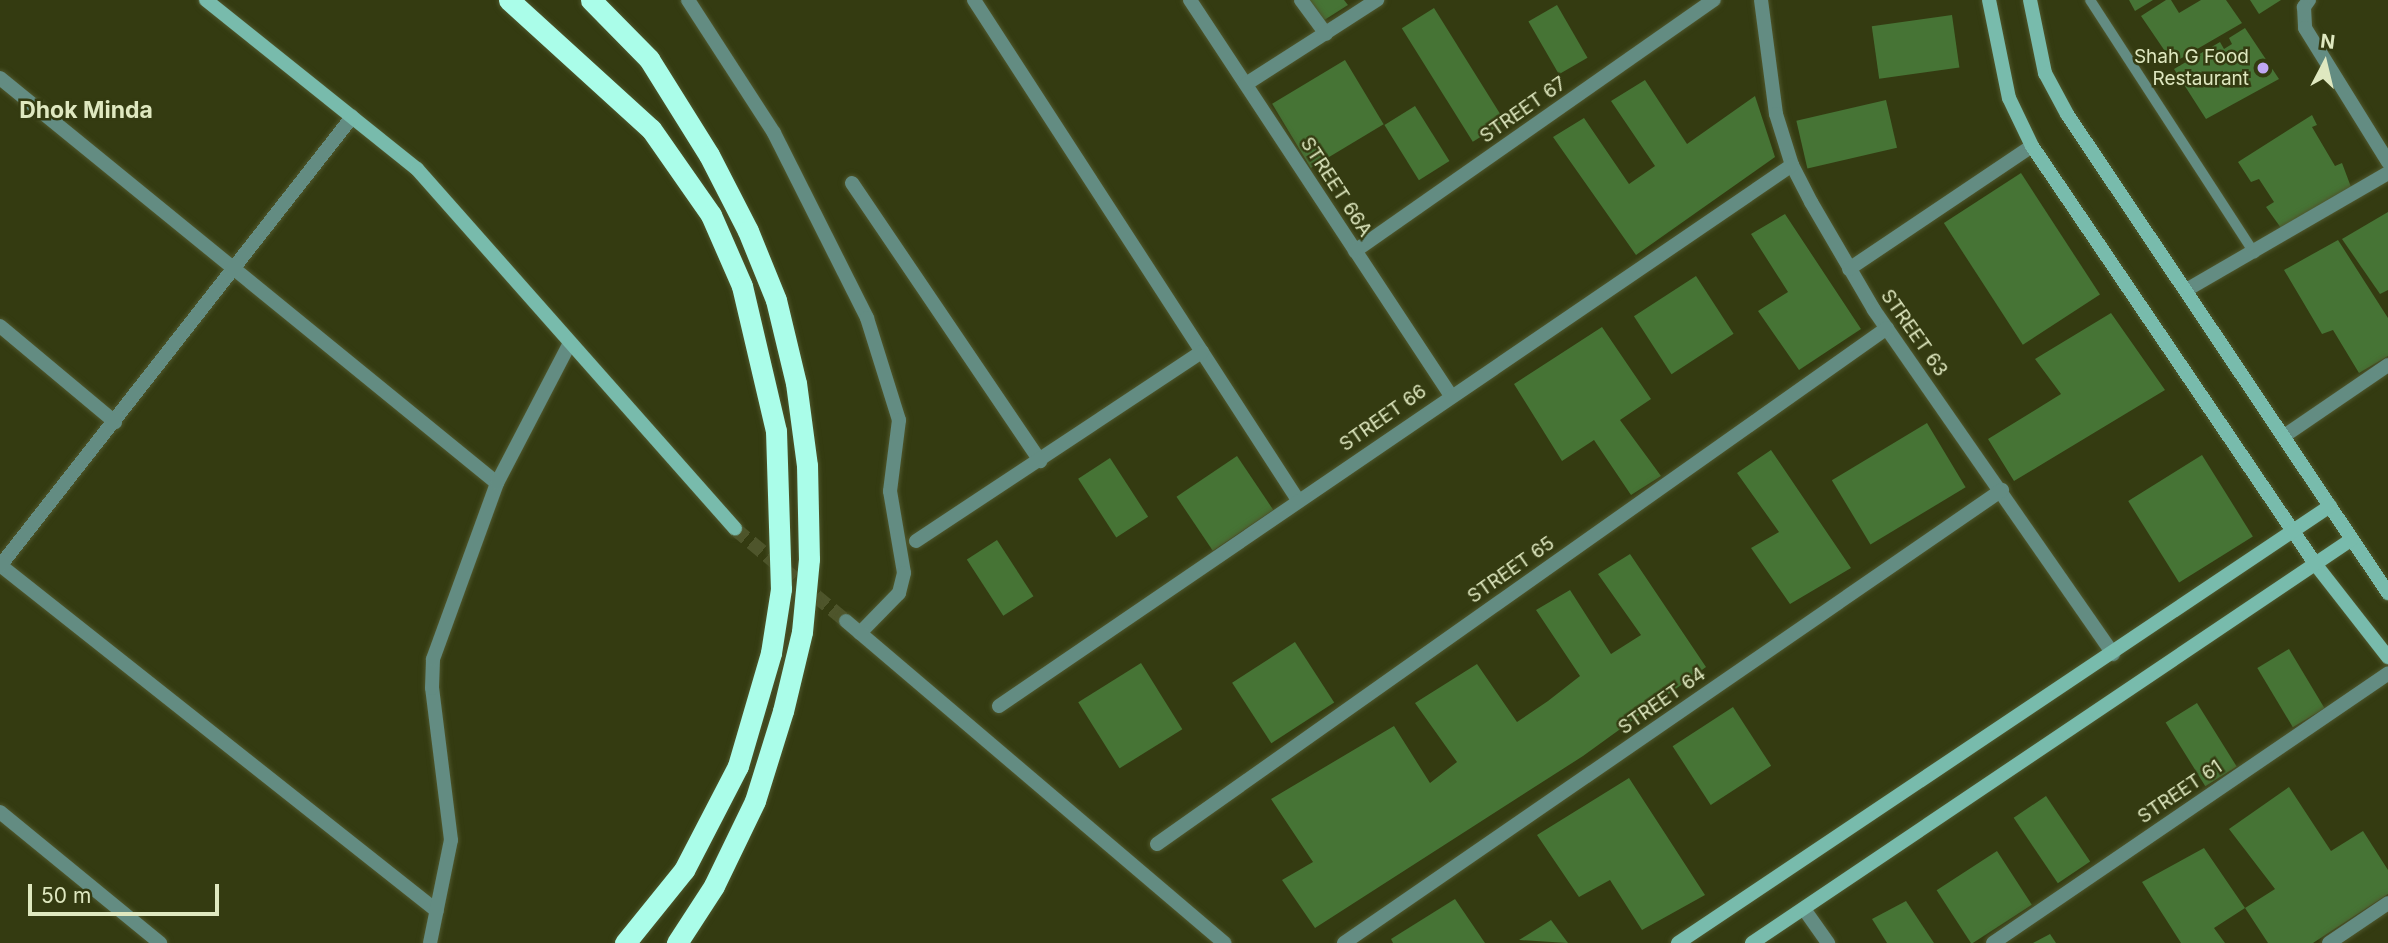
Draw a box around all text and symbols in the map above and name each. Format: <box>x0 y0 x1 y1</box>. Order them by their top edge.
north arrow <box>2290 28 2360 98</box>
text: N <box>2319 29 2336 54</box>
place label: Shah G Food Restaurant <box>2134 46 2249 90</box>
marker: Shah G Food Restaurant <box>2255 60 2271 76</box>
street label: STREET 67 <box>1476 72 1570 148</box>
district label: Dhok Minda <box>19 96 153 124</box>
street label: STREET 66A <box>1295 133 1377 241</box>
street label: STREET 63 <box>1876 285 1952 381</box>
street label: STREET 66 <box>1335 380 1431 456</box>
street label: STREET 65 <box>1463 532 1559 608</box>
street label: STREET 64 <box>1614 663 1710 739</box>
street label: STREET 61 <box>2134 756 2226 828</box>
scale bar <box>32 870 222 914</box>
text: 50 m <box>41 883 91 908</box>

